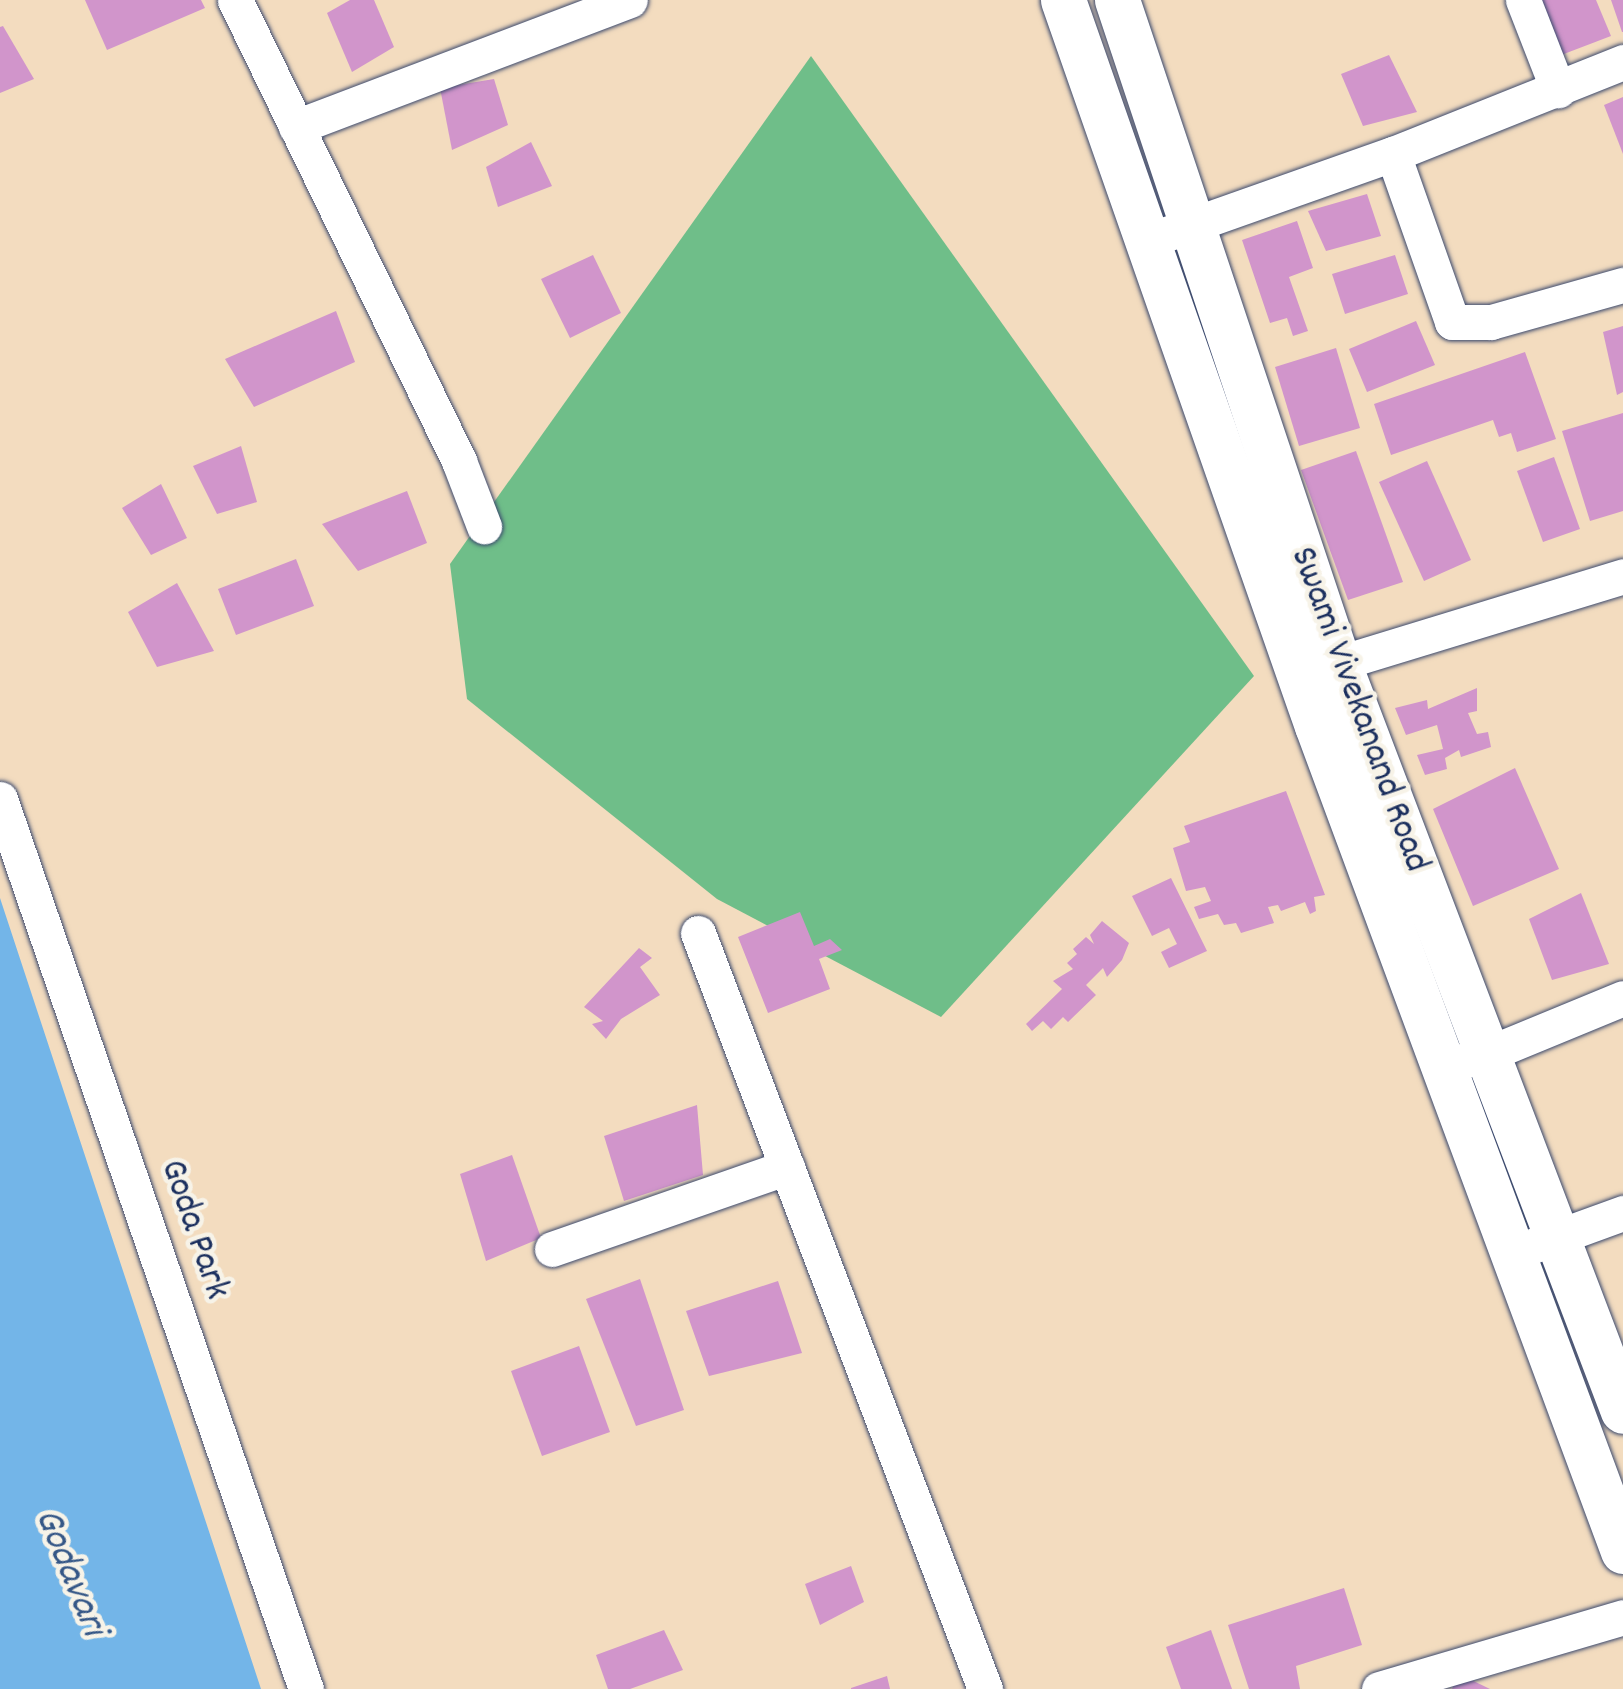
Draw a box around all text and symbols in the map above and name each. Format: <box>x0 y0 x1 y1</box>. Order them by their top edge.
street label: Swami Vivekanand Road <box>1278 541 1438 879</box>
street label: Goda Park <box>148 1154 238 1306</box>
water label: Godavari <box>21 1502 115 1644</box>

